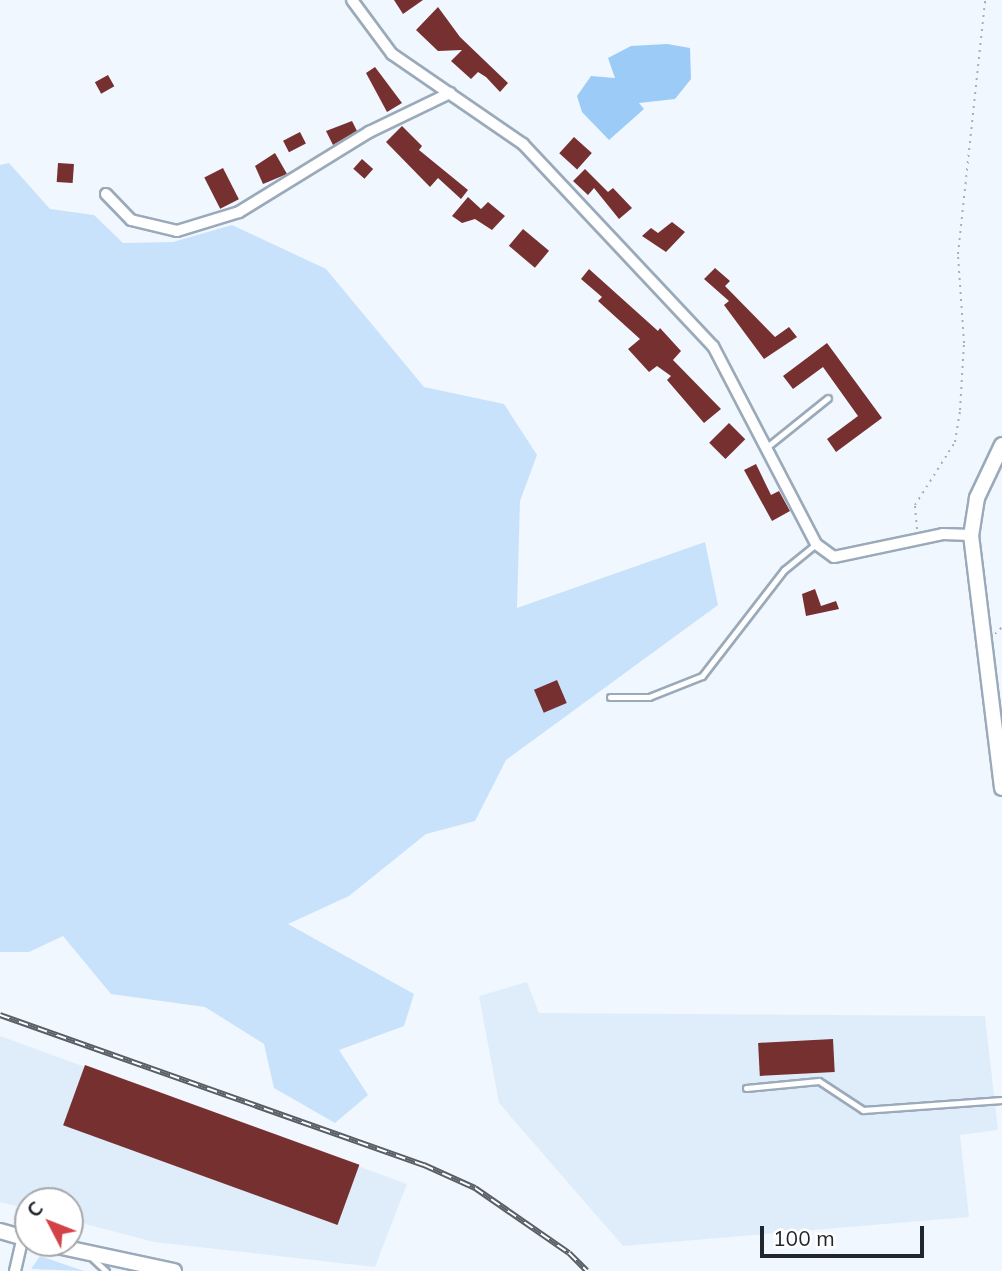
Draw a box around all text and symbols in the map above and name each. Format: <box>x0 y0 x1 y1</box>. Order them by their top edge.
north arrow <box>14 1187 84 1257</box>
text: С <box>22 1196 48 1222</box>
scale bar <box>764 1212 928 1256</box>
text: 100 m <box>773 1225 835 1251</box>

